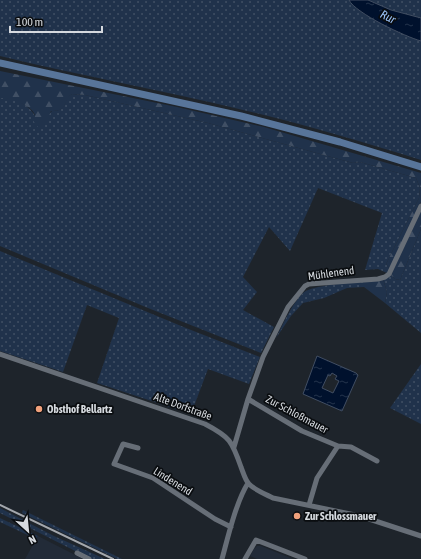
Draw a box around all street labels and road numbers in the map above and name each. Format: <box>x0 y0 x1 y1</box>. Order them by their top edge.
street label: Mühlenend <box>307 264 355 282</box>
street label: Alte Dorfstraße <box>152 390 214 422</box>
street label: Zur Schloßmauer <box>264 393 331 436</box>
street label: Lindenend <box>151 464 195 498</box>

